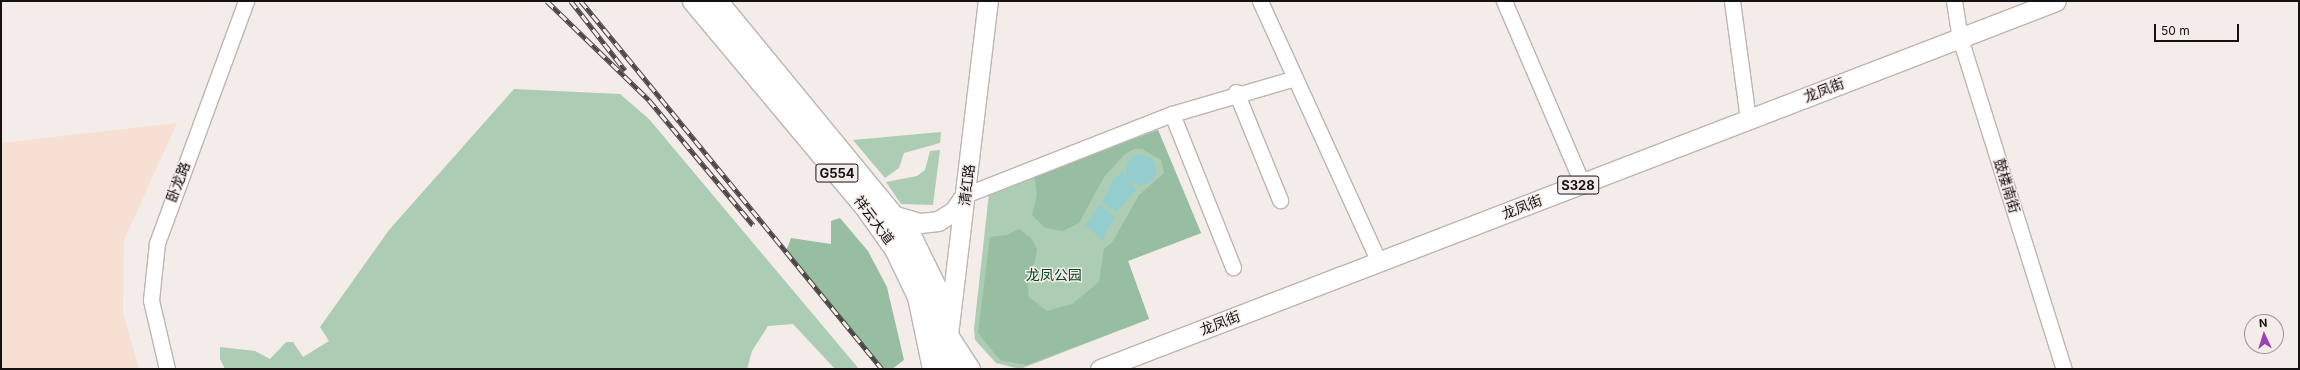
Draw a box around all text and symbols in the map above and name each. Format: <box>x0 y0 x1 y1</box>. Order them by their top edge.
scale bar <box>2156 16 2241 42</box>
text: 50 m <box>2161 23 2190 38</box>
street label: 龙凤街 <box>1801 75 1847 105</box>
street label: 鼓楼南街 <box>1991 157 2023 215</box>
street label: 卧龙路 <box>163 159 193 205</box>
road number: G554 <box>815 162 859 184</box>
street label: 清红路 <box>956 163 978 207</box>
road number: S328 <box>1557 174 1599 196</box>
street label: 龙凤街 <box>1499 192 1545 222</box>
street label: 祥云大道 <box>850 193 898 247</box>
park label: 龙凤公园 <box>1026 267 1082 283</box>
street label: 龙凤街 <box>1197 308 1243 338</box>
north arrow <box>2244 314 2284 354</box>
text: N <box>2259 316 2268 330</box>

